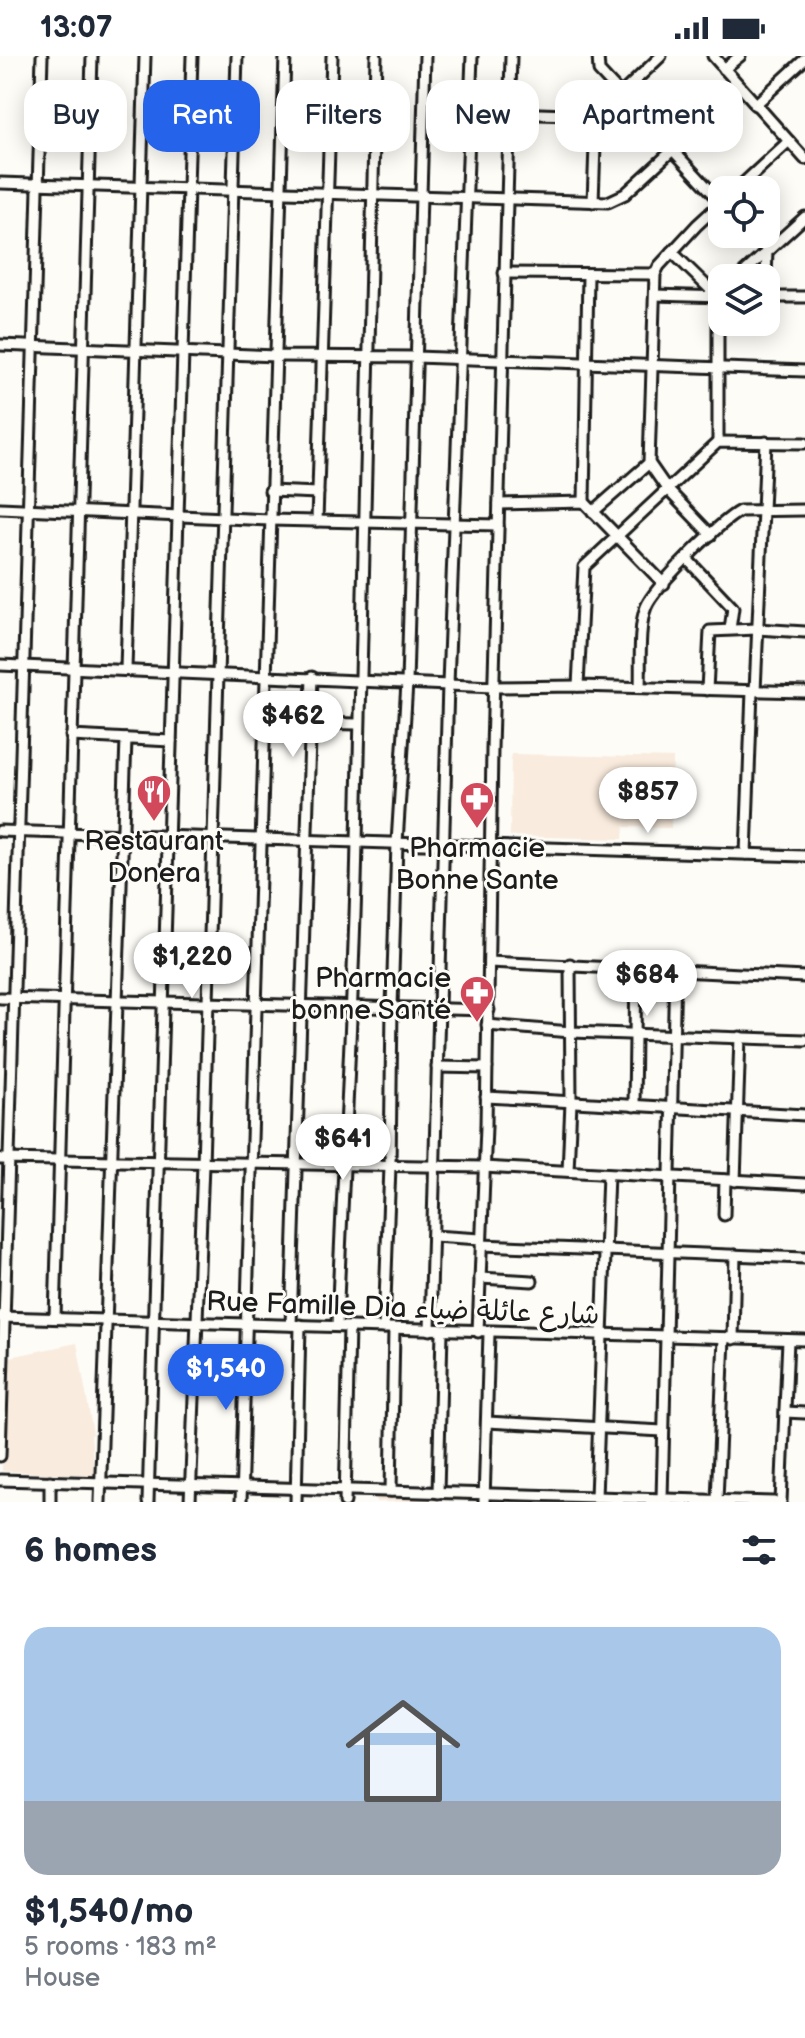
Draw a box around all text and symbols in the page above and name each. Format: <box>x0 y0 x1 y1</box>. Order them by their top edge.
text: 13:07 <box>40 10 113 46</box>
chip: Buy <box>24 80 127 152</box>
chip: Rent <box>143 80 260 152</box>
chip: Filters <box>276 80 410 152</box>
chip: New <box>426 80 539 152</box>
chip: Apartment <box>555 80 743 152</box>
map controls <box>708 176 780 336</box>
button: locate <box>708 176 780 248</box>
button: layers <box>708 264 780 336</box>
pin: $462 <box>246 691 340 759</box>
text: $462 <box>261 701 325 732</box>
pin: $857 <box>601 767 695 835</box>
restaurant icon: Restaurant Donera <box>135 773 173 823</box>
text: $857 <box>617 777 679 808</box>
pharmacy icon: Pharmacie Bonne Sante <box>458 780 496 830</box>
place label: Restaurant Donera <box>84 825 224 890</box>
place label: Pharmacie Bonne Sante <box>395 832 559 897</box>
pin: $1,220 <box>127 932 257 1000</box>
text: $1,220 <box>152 942 232 973</box>
pin: $684 <box>600 950 694 1018</box>
text: $684 <box>615 960 679 991</box>
place label: Pharmacie bonne Santé <box>291 962 451 1027</box>
pharmacy icon: Pharmacie bonne Santé <box>458 974 496 1024</box>
pin: $641 <box>296 1114 390 1182</box>
text: $641 <box>314 1124 372 1155</box>
street label: Rue Famille Dia شارع عائلة ضياء <box>206 1285 600 1334</box>
pin: $1,540 <box>161 1344 291 1412</box>
text: $1,540 <box>186 1354 266 1385</box>
icon: filters <box>737 1528 781 1572</box>
text: 6 homes <box>24 1530 157 1571</box>
icon: home <box>331 1679 475 1823</box>
text: $1,540/mo <box>24 1891 193 1932</box>
text: 5 rooms · 183 m² <box>24 1932 217 1963</box>
text: House <box>24 1963 100 1994</box>

